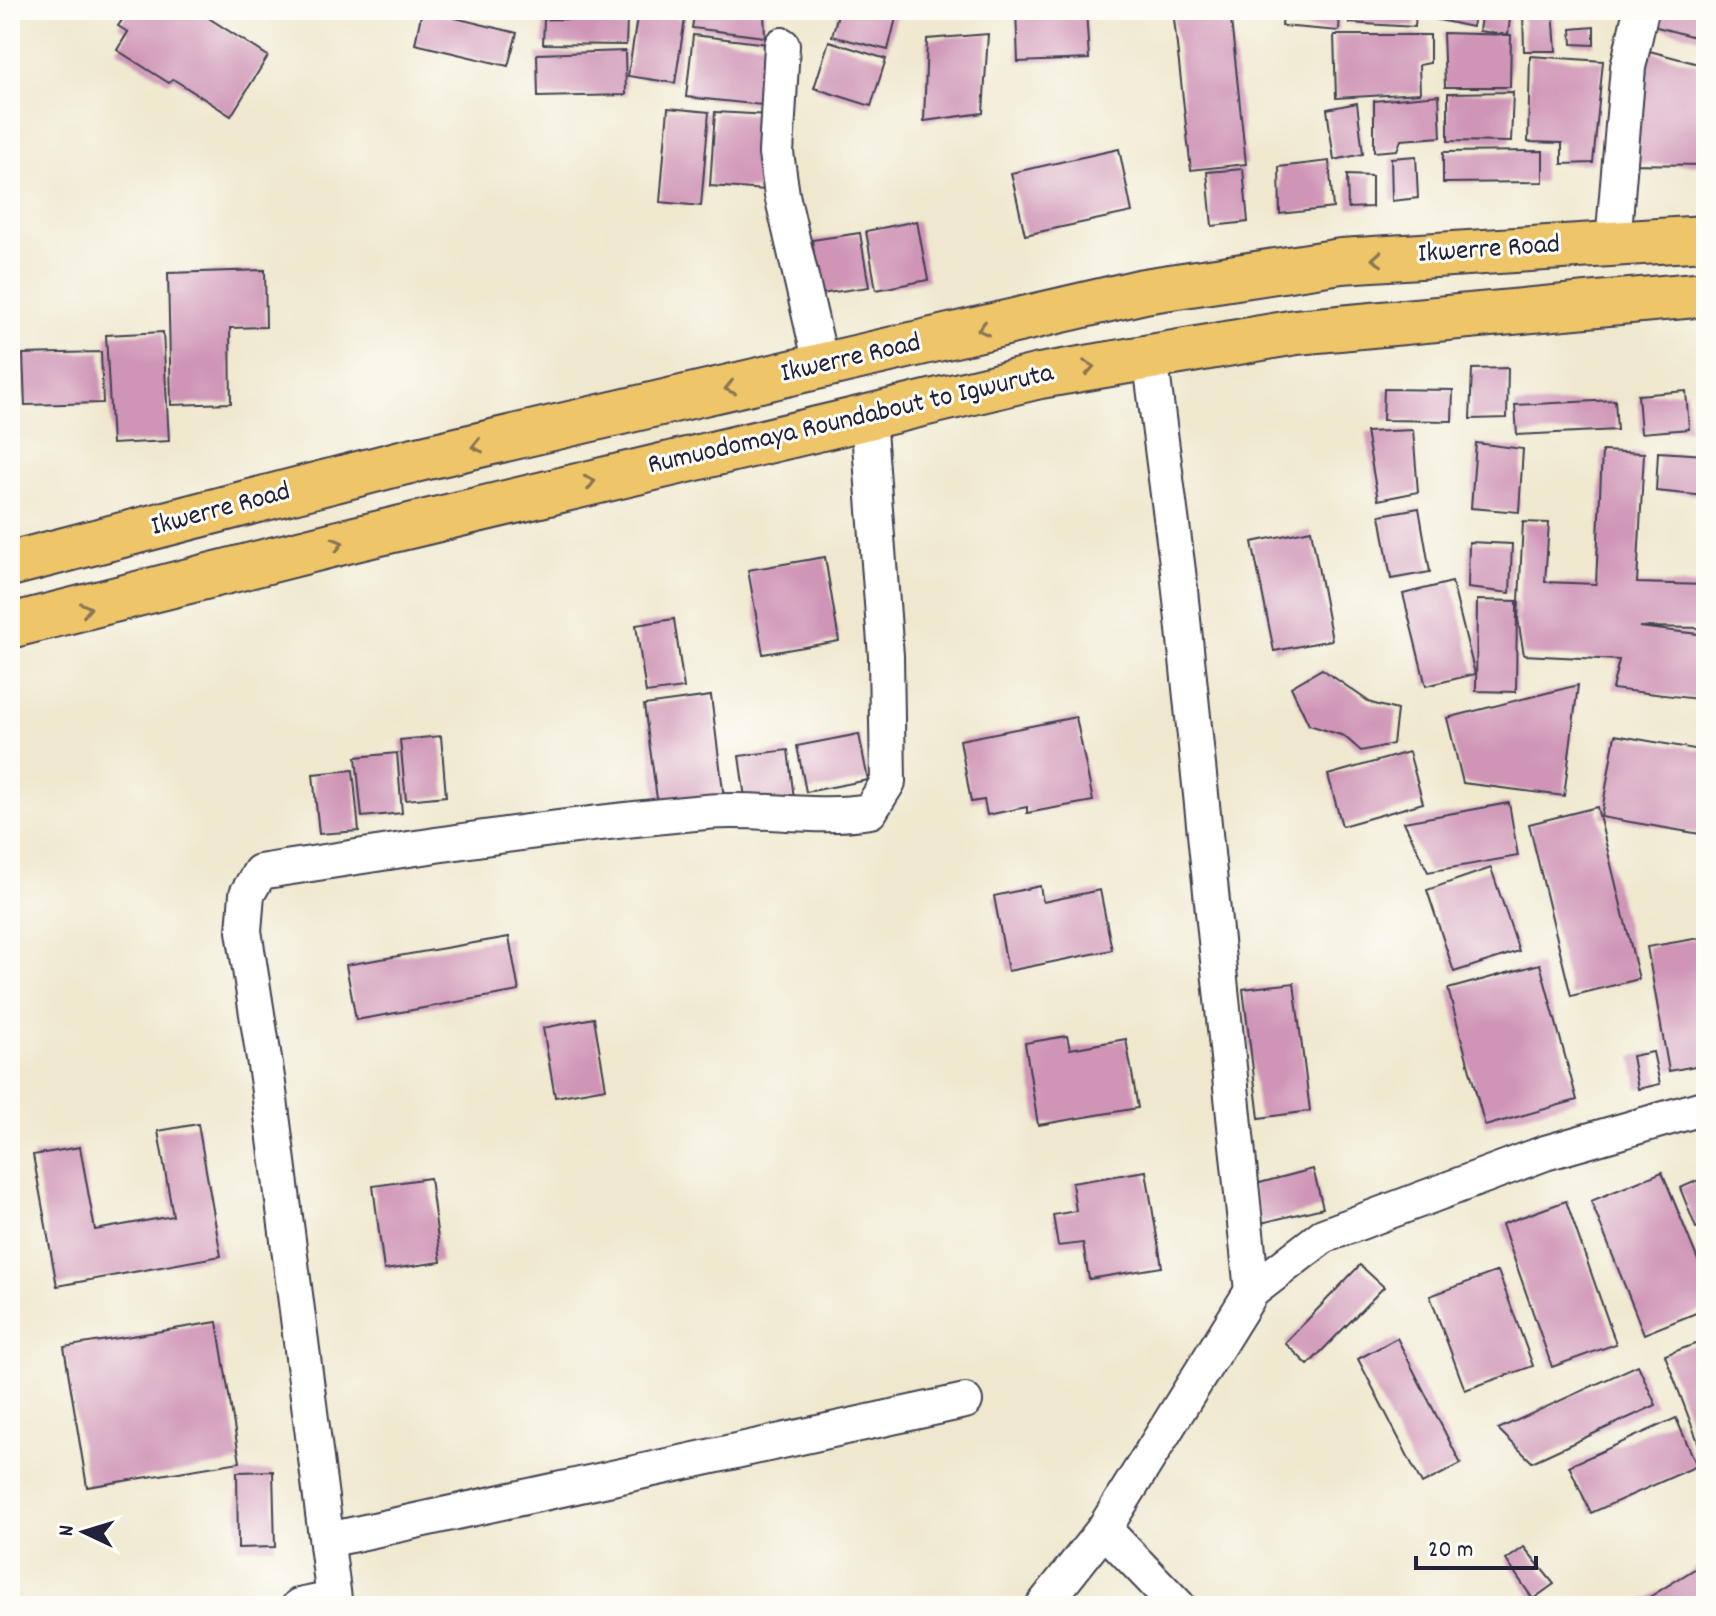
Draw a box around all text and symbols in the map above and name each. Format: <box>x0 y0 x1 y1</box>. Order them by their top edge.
street label: Ikwerre Road <box>1417 226 1561 276</box>
one-way arrow <box>1370 250 1383 267</box>
one-way arrow <box>977 320 991 337</box>
street label: Ikwerre Road <box>777 324 925 396</box>
street label: Rumuodomaya Roundabout to Igwuruta <box>644 355 1059 487</box>
one-way arrow <box>1082 359 1096 376</box>
one-way arrow <box>724 379 738 396</box>
one-way arrow <box>470 437 484 454</box>
street label: Ikwerre Road <box>147 473 295 549</box>
one-way arrow <box>583 475 597 492</box>
one-way arrow <box>330 536 344 553</box>
one-way arrow <box>79 601 92 618</box>
north arrow <box>44 1492 124 1572</box>
scale bar <box>1416 1520 1536 1570</box>
text: N <box>52 1524 83 1537</box>
text: 20 m <box>1428 1534 1474 1568</box>

